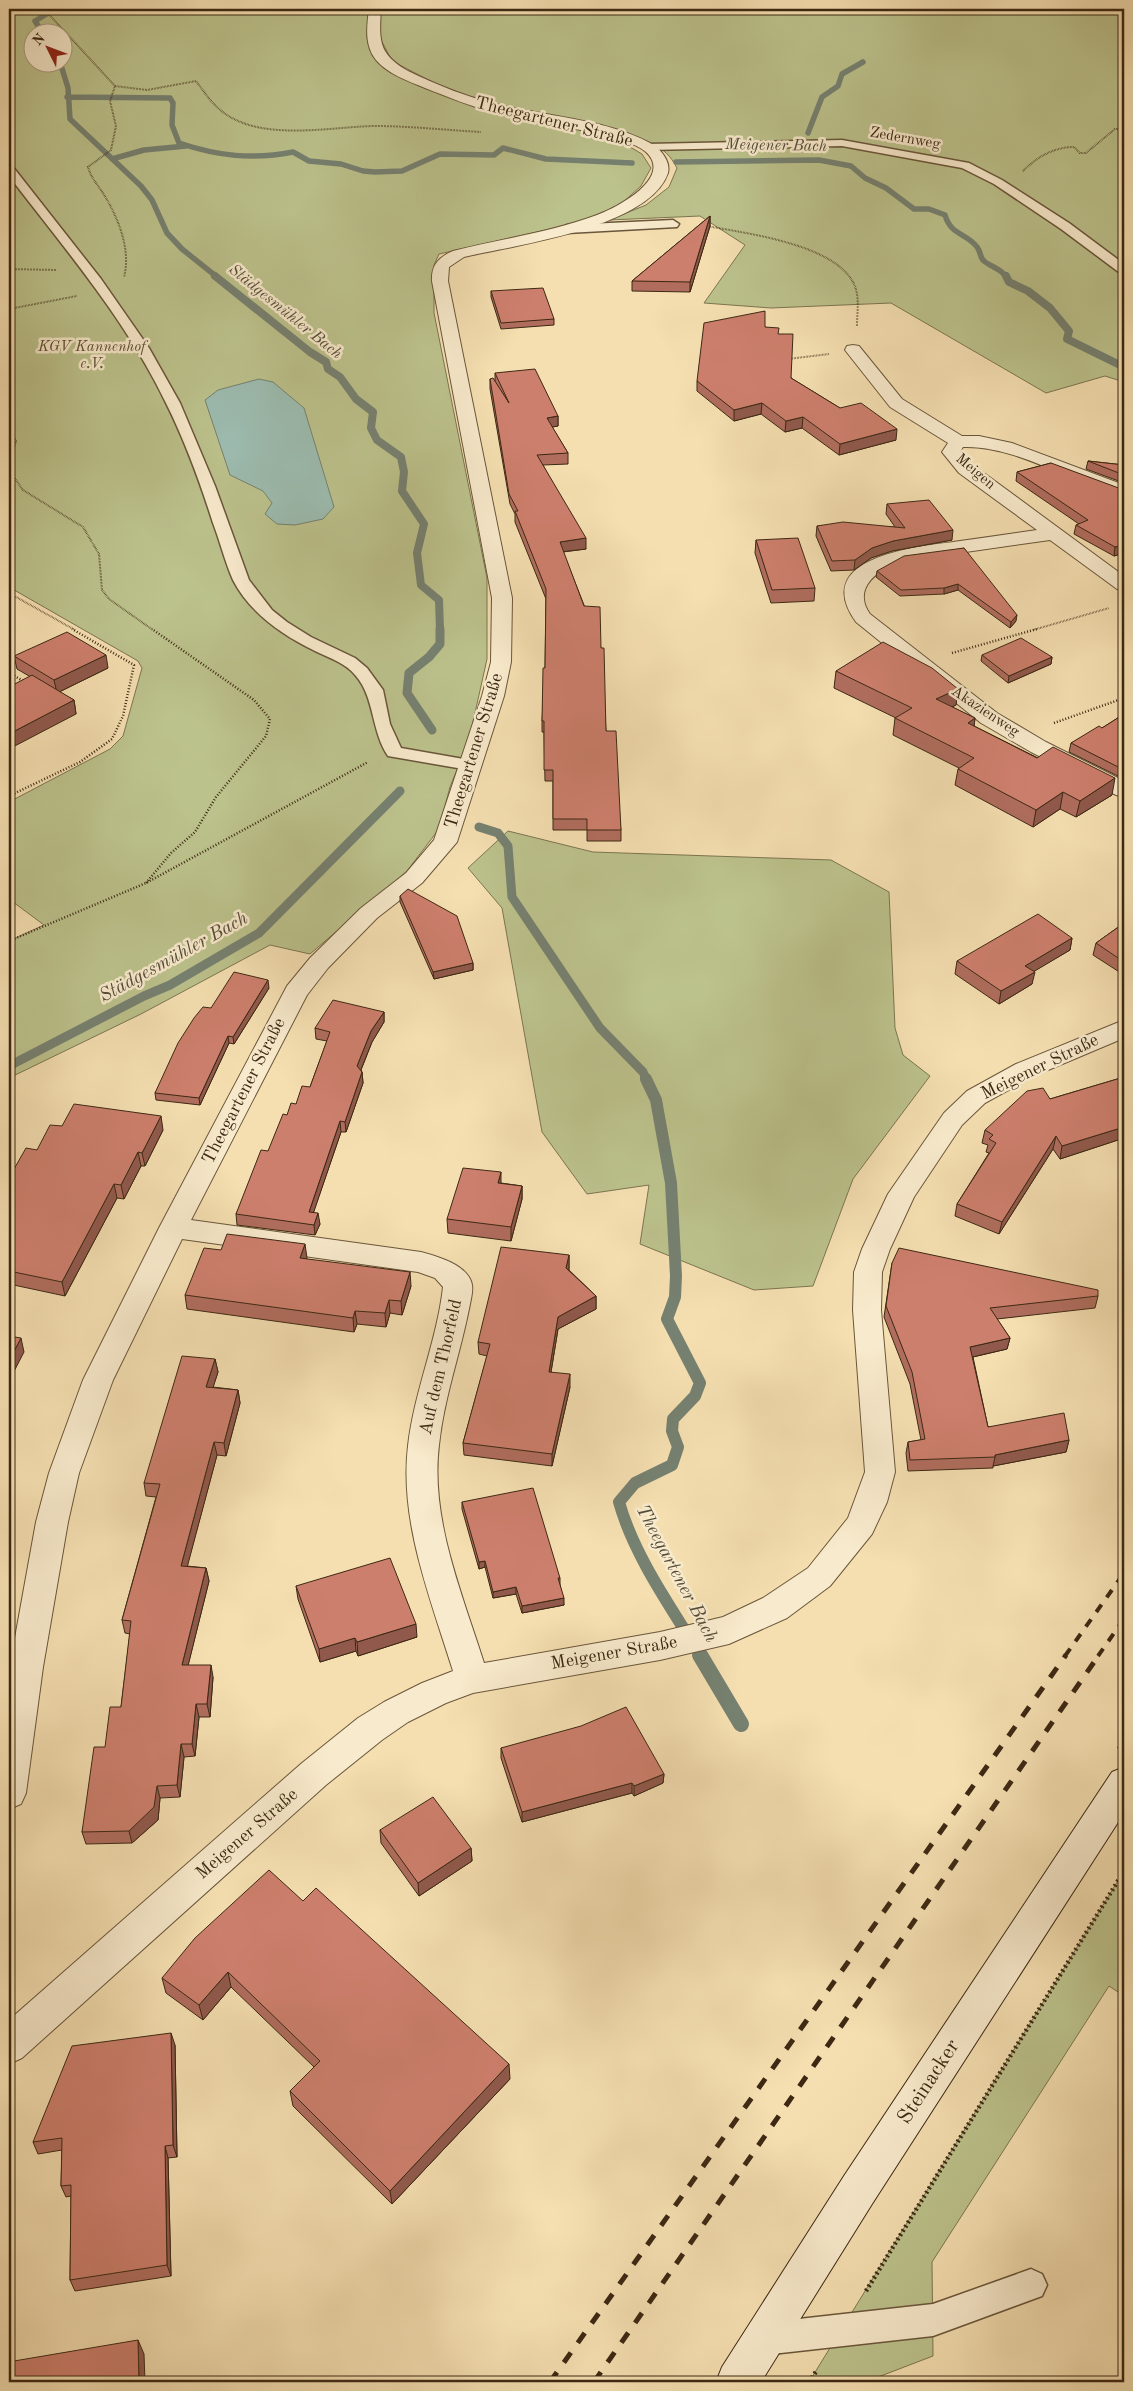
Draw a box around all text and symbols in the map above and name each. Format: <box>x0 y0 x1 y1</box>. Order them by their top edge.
north arrow <box>22 22 72 72</box>
text: N <box>30 31 48 49</box>
street label: Theegartener Straße <box>473 94 635 150</box>
street label: Zedernweg <box>868 125 942 153</box>
water label: Meigener Bach <box>724 137 827 155</box>
water label: Städgesmühler Bach <box>225 262 345 362</box>
park label: KGV Kannenhof e.V. <box>37 340 148 372</box>
street label: Meigen <box>952 451 998 493</box>
street label: Theegartener Straße <box>442 671 506 831</box>
street label: Akazienweg <box>948 684 1022 740</box>
water label: Städgesmühler Bach <box>96 909 252 1007</box>
street label: Theegartener Straße <box>199 1015 289 1167</box>
street label: Meigener Straße <box>978 1031 1102 1103</box>
street label: Auf dem Thorfeld <box>417 1297 465 1437</box>
water label: Theegartener Bach <box>632 1502 720 1646</box>
street label: Meigener Straße <box>549 1633 679 1673</box>
street label: Meigener Straße <box>193 1785 301 1883</box>
street label: Steinacker <box>894 2036 964 2128</box>

